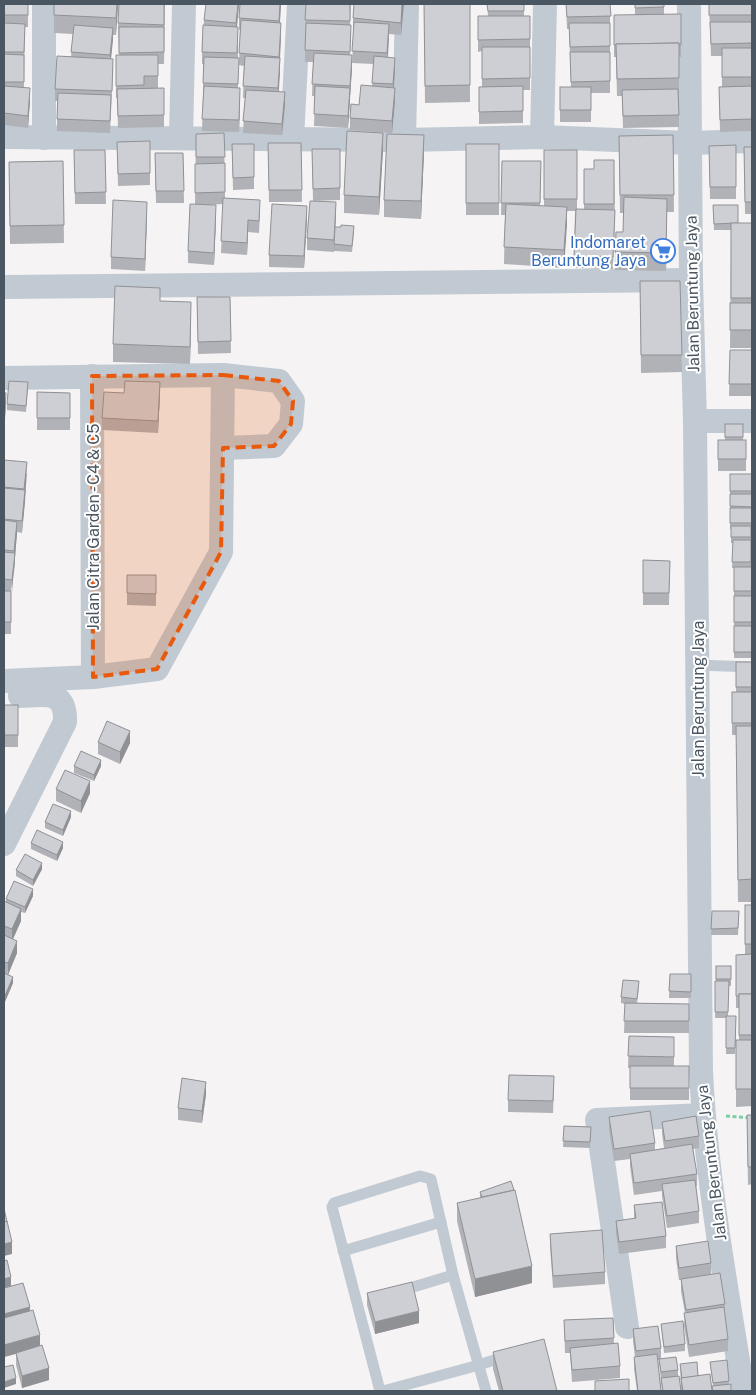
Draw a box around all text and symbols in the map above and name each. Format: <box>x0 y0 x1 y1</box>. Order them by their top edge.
street label: Jalan Beruntung Jaya <box>682 215 703 373</box>
place label: Indomaret Beruntung Jaya <box>531 233 646 270</box>
supermarket icon: Indomaret Beruntung Jaya <box>650 238 676 264</box>
street label: Jalan Citra Garden - C4 & C5 <box>84 423 103 631</box>
street label: Jalan Beruntung Jaya <box>689 621 708 777</box>
street label: Jalan Beruntung Jaya <box>693 1084 730 1242</box>

